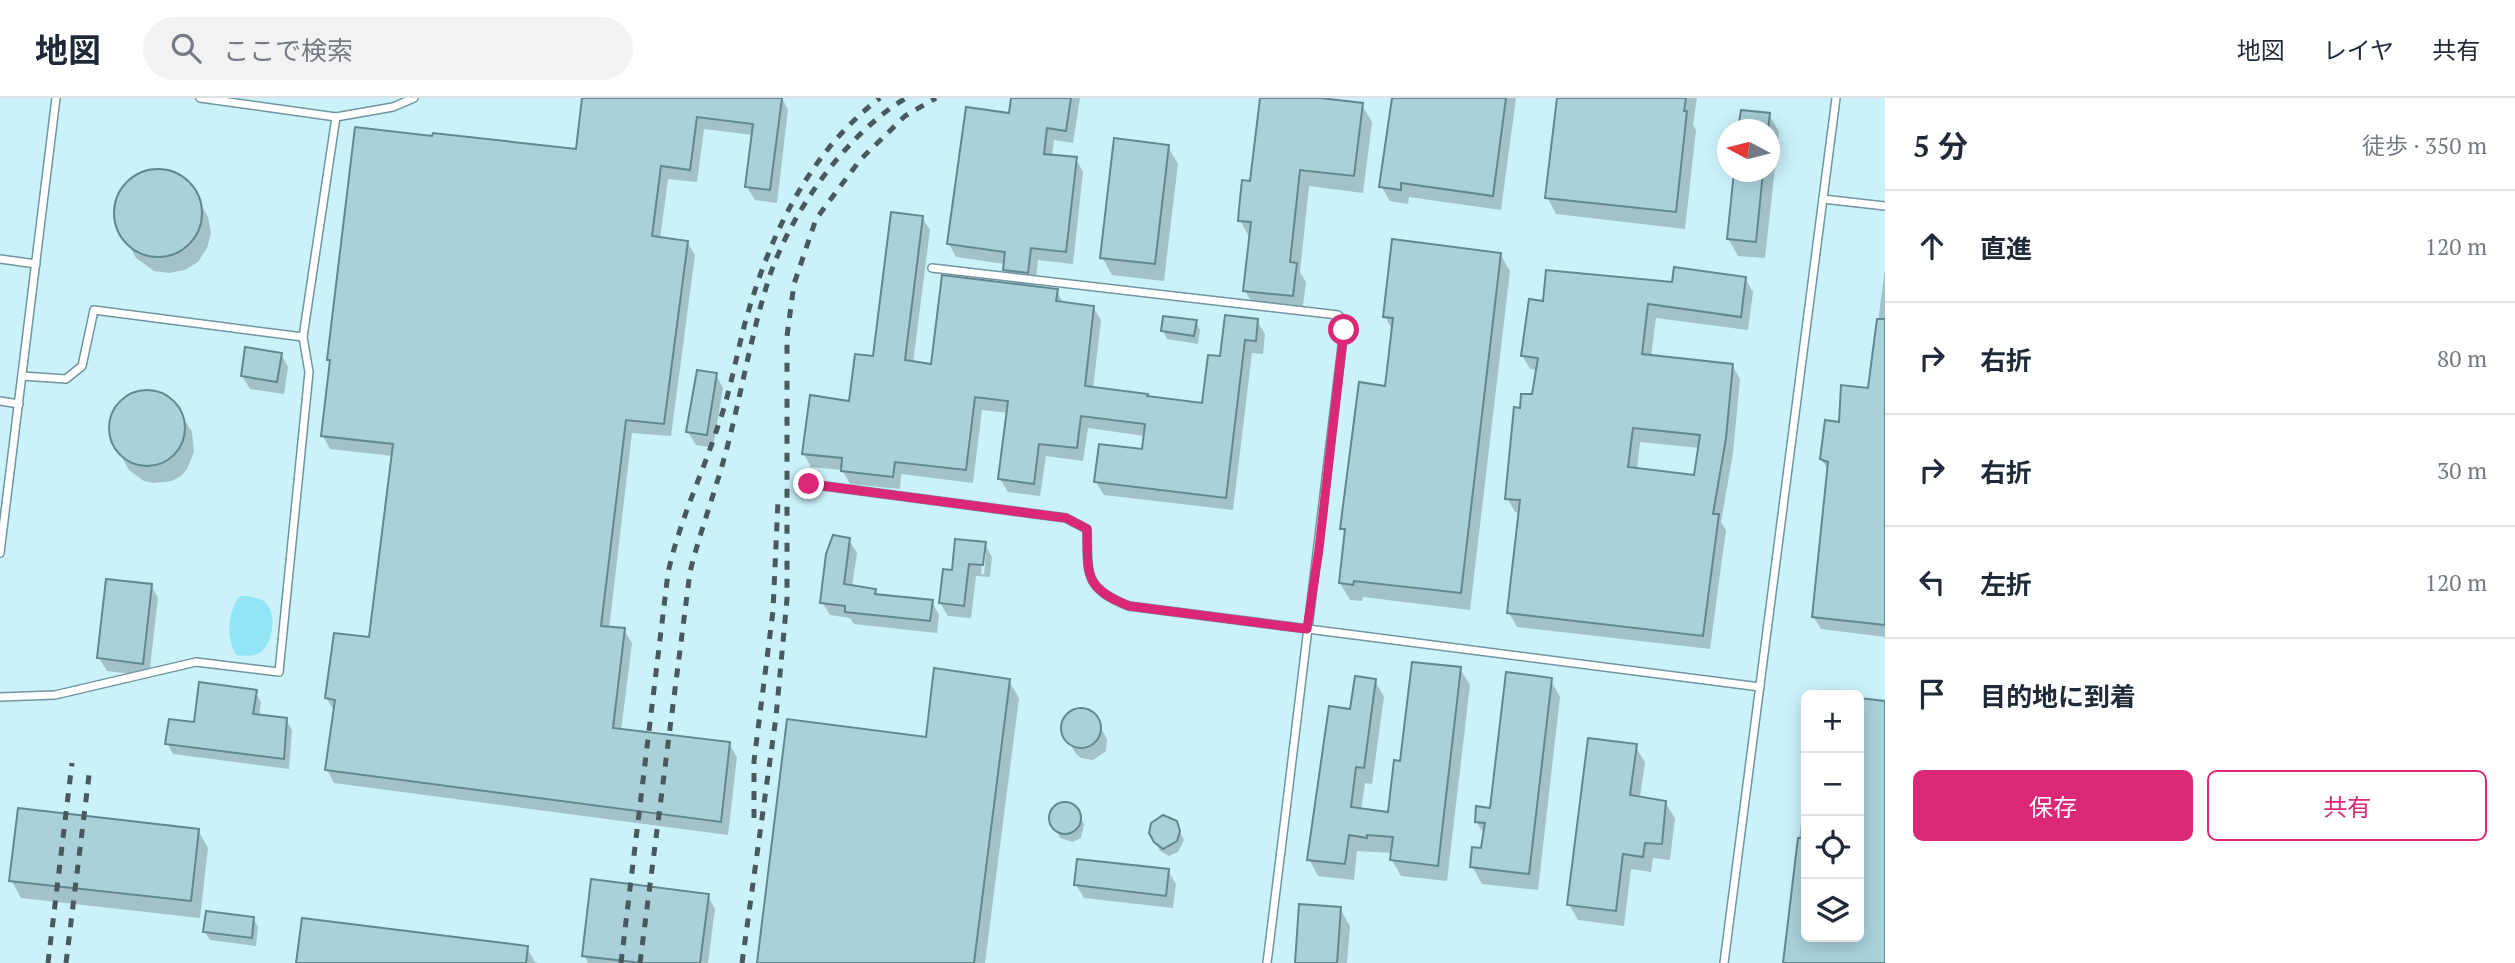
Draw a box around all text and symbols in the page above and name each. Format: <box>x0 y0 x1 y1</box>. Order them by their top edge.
search box <box>143 17 633 80</box>
text: 地図 <box>35 28 101 71</box>
icon: search <box>167 29 205 67</box>
text: ここで検索 <box>223 33 353 67</box>
text: 地図 <box>2237 34 2285 66</box>
text: レイヤ <box>2323 34 2394 66</box>
text: 共有 <box>2432 34 2480 66</box>
north arrow <box>1717 119 1780 182</box>
text: 5 分 <box>1913 126 1968 166</box>
text: 徒歩 · 350 m <box>2362 130 2487 161</box>
icon: ahead <box>1913 227 1951 265</box>
text: 直進 <box>1980 231 2032 265</box>
text: 120 m <box>2425 231 2487 262</box>
route start <box>1328 314 1359 345</box>
icon: right <box>1913 339 1951 377</box>
text: 右折 <box>1980 343 2032 377</box>
text: 80 m <box>2437 343 2487 374</box>
icon: right <box>1913 451 1951 489</box>
text: 右折 <box>1980 455 2032 489</box>
text: 30 m <box>2437 455 2487 486</box>
route end <box>793 468 824 499</box>
icon: left <box>1913 563 1951 601</box>
text: 左折 <box>1980 567 2032 601</box>
text: 120 m <box>2425 567 2487 598</box>
icon: arrive <box>1913 675 1951 713</box>
text: 目的地に到着 <box>1980 679 2136 713</box>
map controls <box>1801 690 1864 942</box>
button: + <box>1801 690 1864 753</box>
button: − <box>1801 753 1864 816</box>
button: 保存 <box>1913 770 2193 841</box>
button: 共有 <box>2207 770 2487 841</box>
button: locate <box>1801 816 1864 879</box>
button: layers <box>1801 879 1864 942</box>

